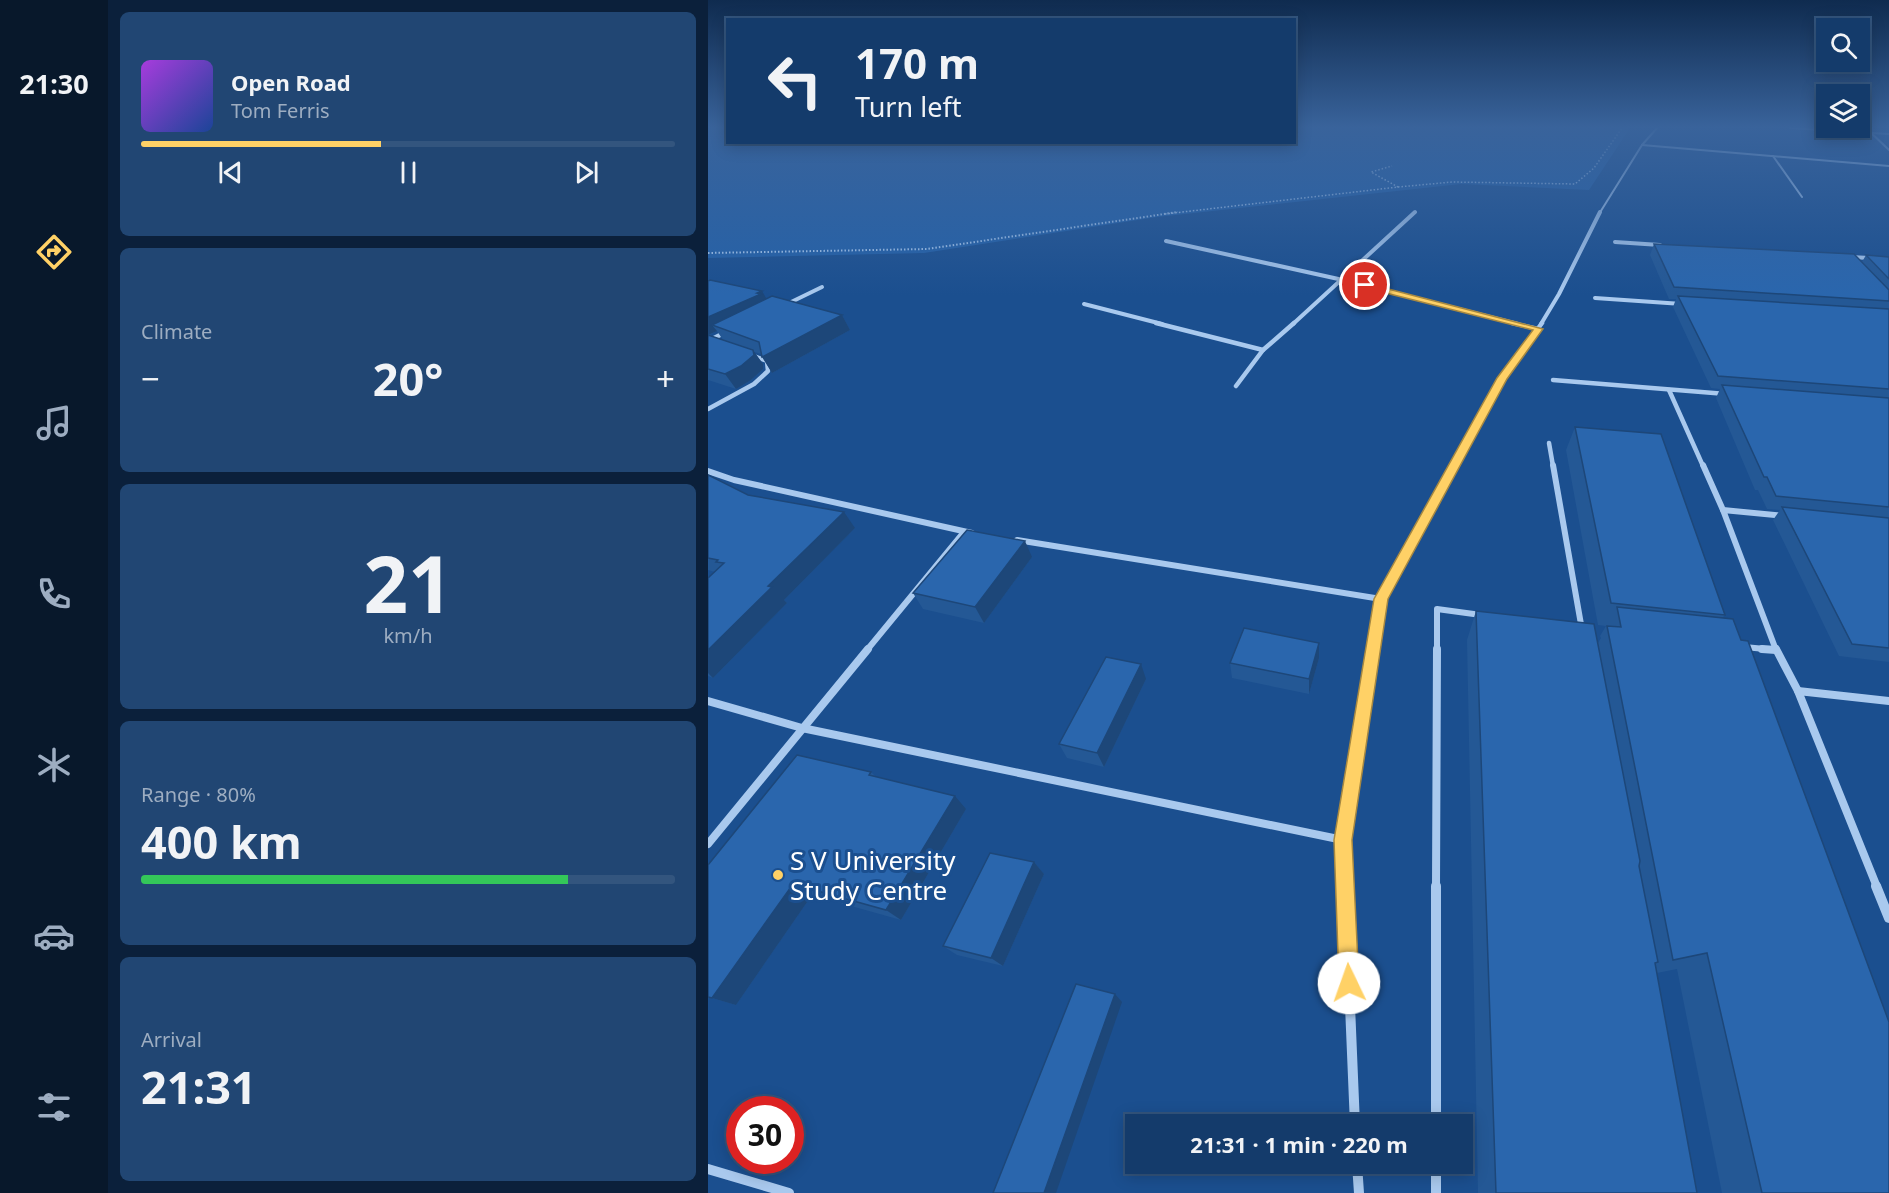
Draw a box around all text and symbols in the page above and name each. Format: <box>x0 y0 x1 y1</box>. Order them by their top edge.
map controls <box>1816 18 1870 138</box>
button: search <box>1816 18 1870 72</box>
text: 170 m <box>855 34 979 91</box>
icon: left <box>756 42 834 120</box>
text: 21:30 <box>19 65 89 102</box>
text: Open Road <box>231 67 351 97</box>
button: layers <box>1816 84 1870 138</box>
text: Turn left <box>855 88 961 125</box>
text: Tom Ferris <box>231 97 330 124</box>
icon: previous <box>214 156 247 189</box>
icon: pause <box>392 156 425 189</box>
icon: next <box>570 156 603 189</box>
icon: directions <box>33 231 75 273</box>
pin <box>1339 259 1390 310</box>
icon: arrive <box>1348 268 1381 301</box>
text: Climate <box>141 318 212 345</box>
text: 20° <box>373 348 443 409</box>
text: − <box>141 356 160 401</box>
text: + <box>656 356 675 401</box>
icon: music <box>33 402 75 444</box>
text: 21 <box>363 530 453 636</box>
icon: phone <box>33 573 75 615</box>
text: km/h <box>383 622 433 649</box>
icon: climate <box>33 744 75 786</box>
text: Range · 80% <box>141 781 256 808</box>
text: 400 km <box>141 811 302 872</box>
place label: S V University Study Centre <box>790 842 956 908</box>
marker: S V University Study Centre <box>771 868 785 882</box>
icon: car <box>33 915 75 957</box>
position arrow <box>1317 951 1381 1015</box>
text: Arrival <box>141 1026 202 1053</box>
text: 21:31 <box>141 1056 257 1117</box>
icon: filters <box>33 1086 75 1128</box>
speed limit sign: 30 <box>726 1096 804 1174</box>
text: 21:31 · 1 min · 220 m <box>1190 1129 1408 1159</box>

